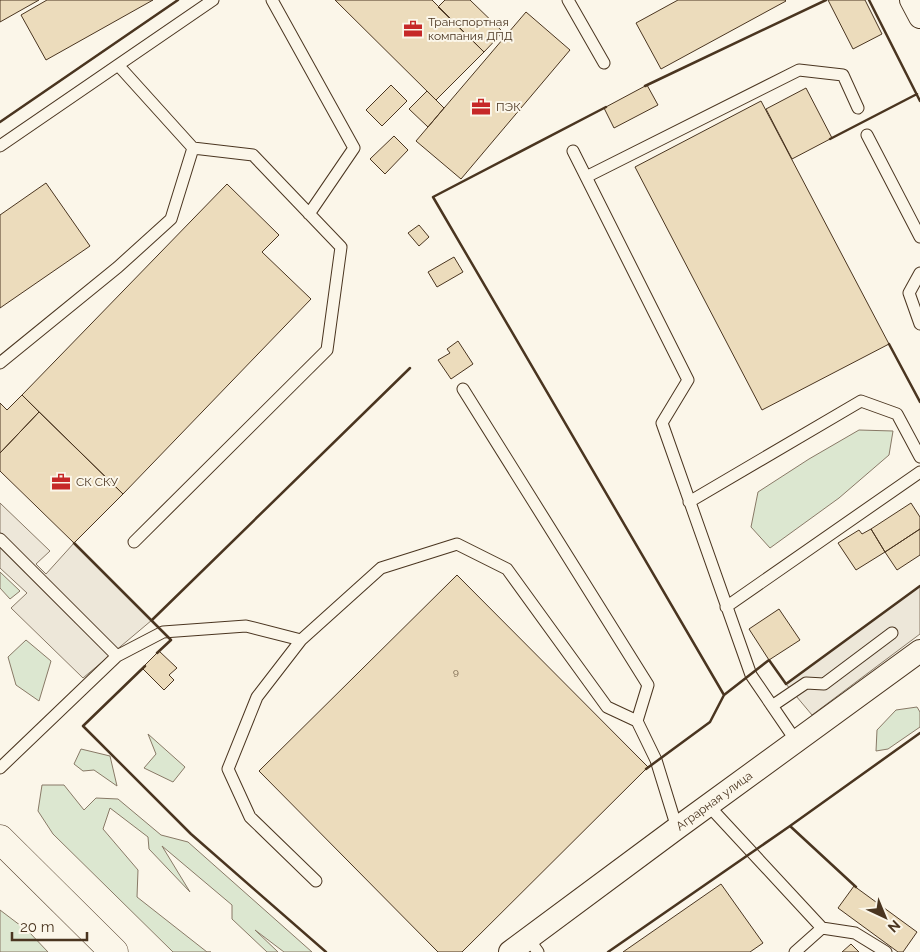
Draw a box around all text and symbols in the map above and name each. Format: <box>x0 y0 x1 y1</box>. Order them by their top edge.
place label: Транспортная компания ДПД <box>428 15 513 43</box>
office icon: Транспортная компания ДПД <box>402 18 424 40</box>
office icon: ПЭК <box>470 96 492 118</box>
place label: ПЭК <box>496 100 521 114</box>
office icon: СК СКУ <box>50 471 72 493</box>
place label: СК СКУ <box>76 475 119 489</box>
house number: 9 <box>453 666 459 677</box>
street label: Аграрная улица <box>673 769 755 833</box>
north arrow <box>860 892 910 942</box>
scale bar <box>12 910 88 942</box>
text: N <box>885 917 903 936</box>
text: 20 m <box>20 918 55 936</box>

